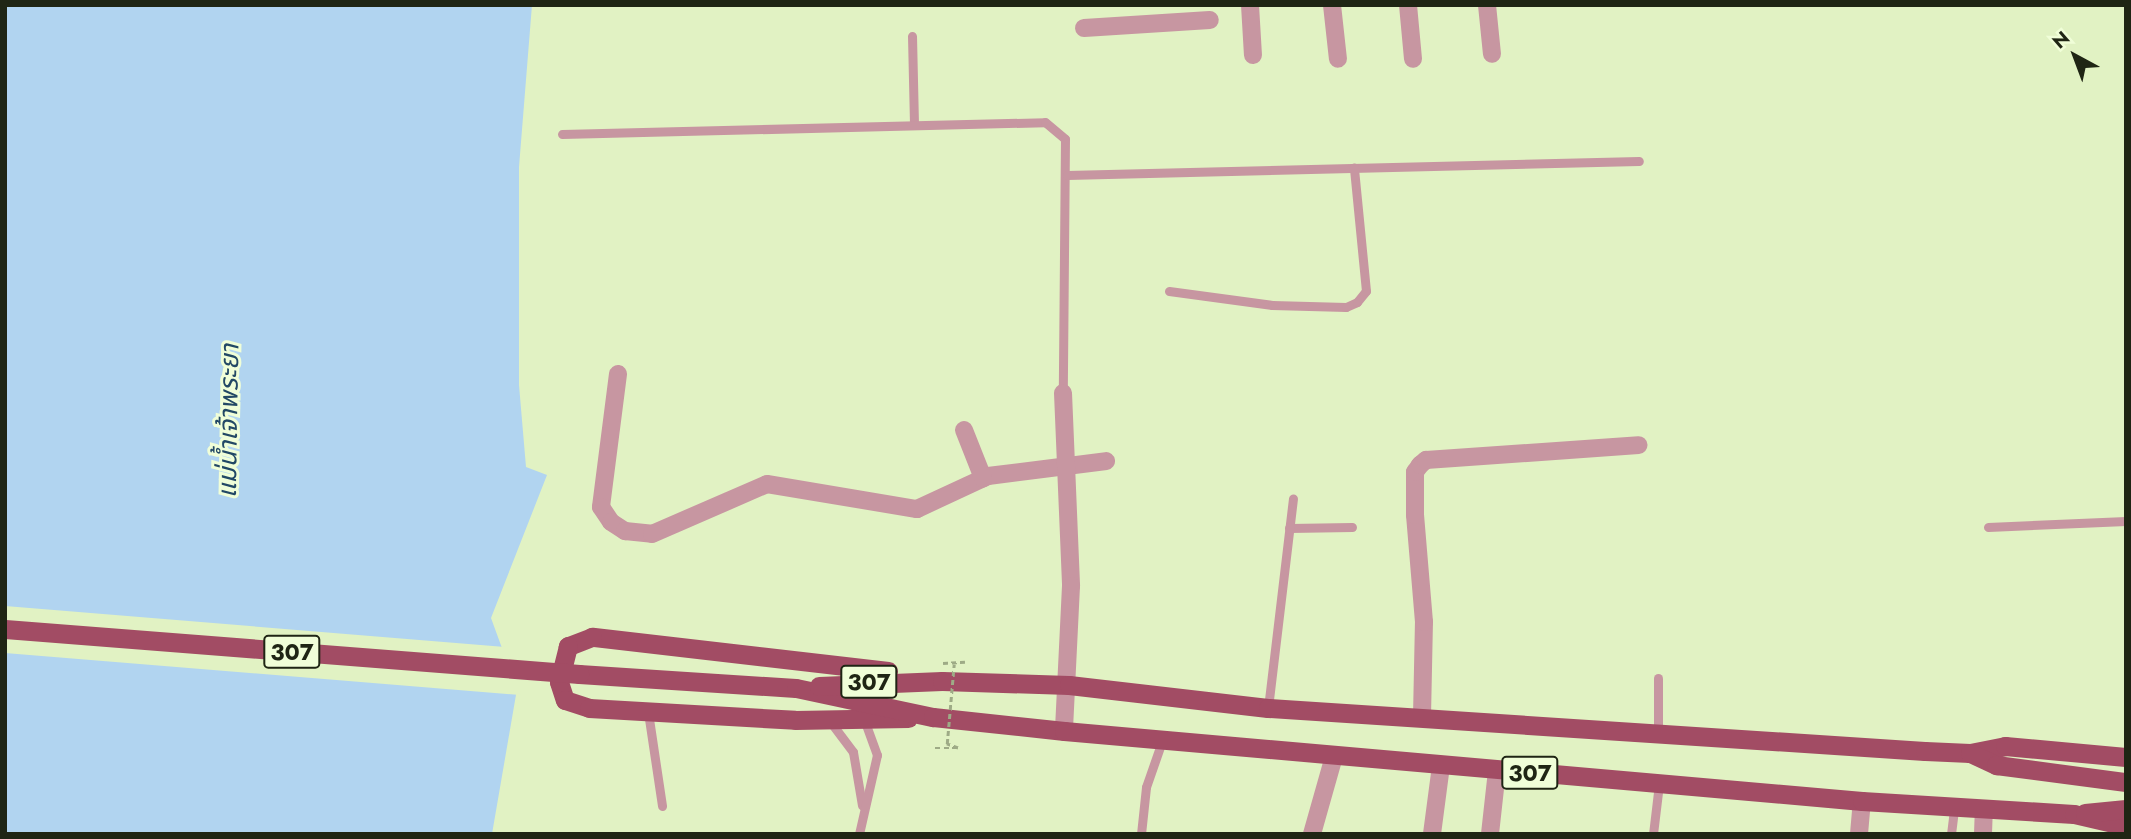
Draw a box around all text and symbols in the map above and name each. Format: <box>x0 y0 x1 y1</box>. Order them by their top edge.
north arrow <box>2040 21 2110 91</box>
text: N <box>2046 25 2075 55</box>
water label: แม่น้ำเจ้าพระยา <box>212 344 246 498</box>
road number: 307 <box>262 632 322 672</box>
road number: 307 <box>839 662 899 702</box>
road number: 307 <box>1500 754 1560 792</box>

